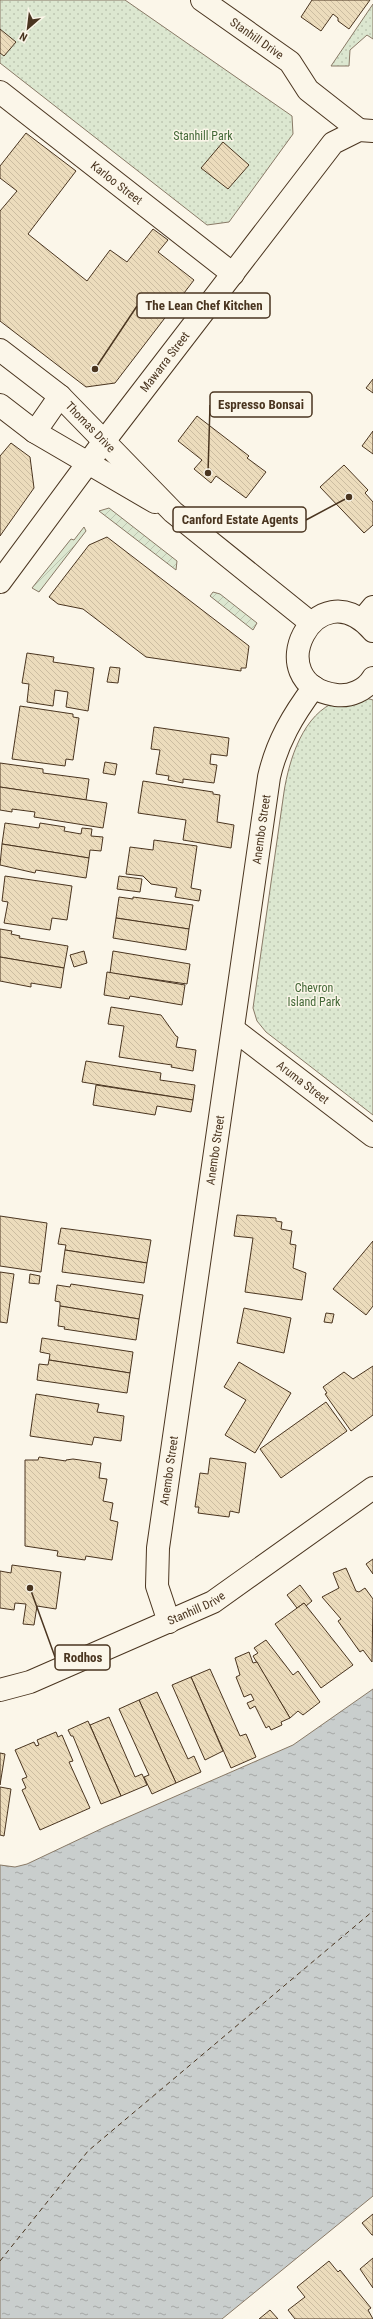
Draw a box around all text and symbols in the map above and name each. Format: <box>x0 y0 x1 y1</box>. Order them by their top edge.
north arrow <box>8 8 48 48</box>
street label: Stanhill Drive <box>227 15 287 62</box>
text: N <box>17 29 30 44</box>
park label: Stanhill Park <box>173 129 233 143</box>
street label: Karloo Street <box>88 159 146 208</box>
callout: The Lean Chef Kitchen <box>137 293 270 318</box>
text: The Lean Chef Kitchen <box>145 298 263 313</box>
street label: Mawarra Street <box>137 329 193 395</box>
callout: Espresso Bonsai <box>210 392 312 417</box>
text: Espresso Bonsai <box>218 397 304 412</box>
street label: Thomas Drive <box>63 399 118 456</box>
callout: Canford Estate Agents <box>173 507 306 532</box>
text: Canford Estate Agents <box>182 512 298 527</box>
street label: Anembo Street <box>250 793 273 865</box>
park label: Chevron Island Park <box>288 981 341 1009</box>
street label: Aruma Street <box>274 1058 332 1107</box>
street label: Anembo Street <box>203 1114 227 1186</box>
street label: Anembo Street <box>157 1435 181 1507</box>
street label: Stanhill Drive <box>165 1588 228 1628</box>
callout: Rodhos <box>55 1645 110 1670</box>
text: Rodhos <box>64 1650 103 1665</box>

